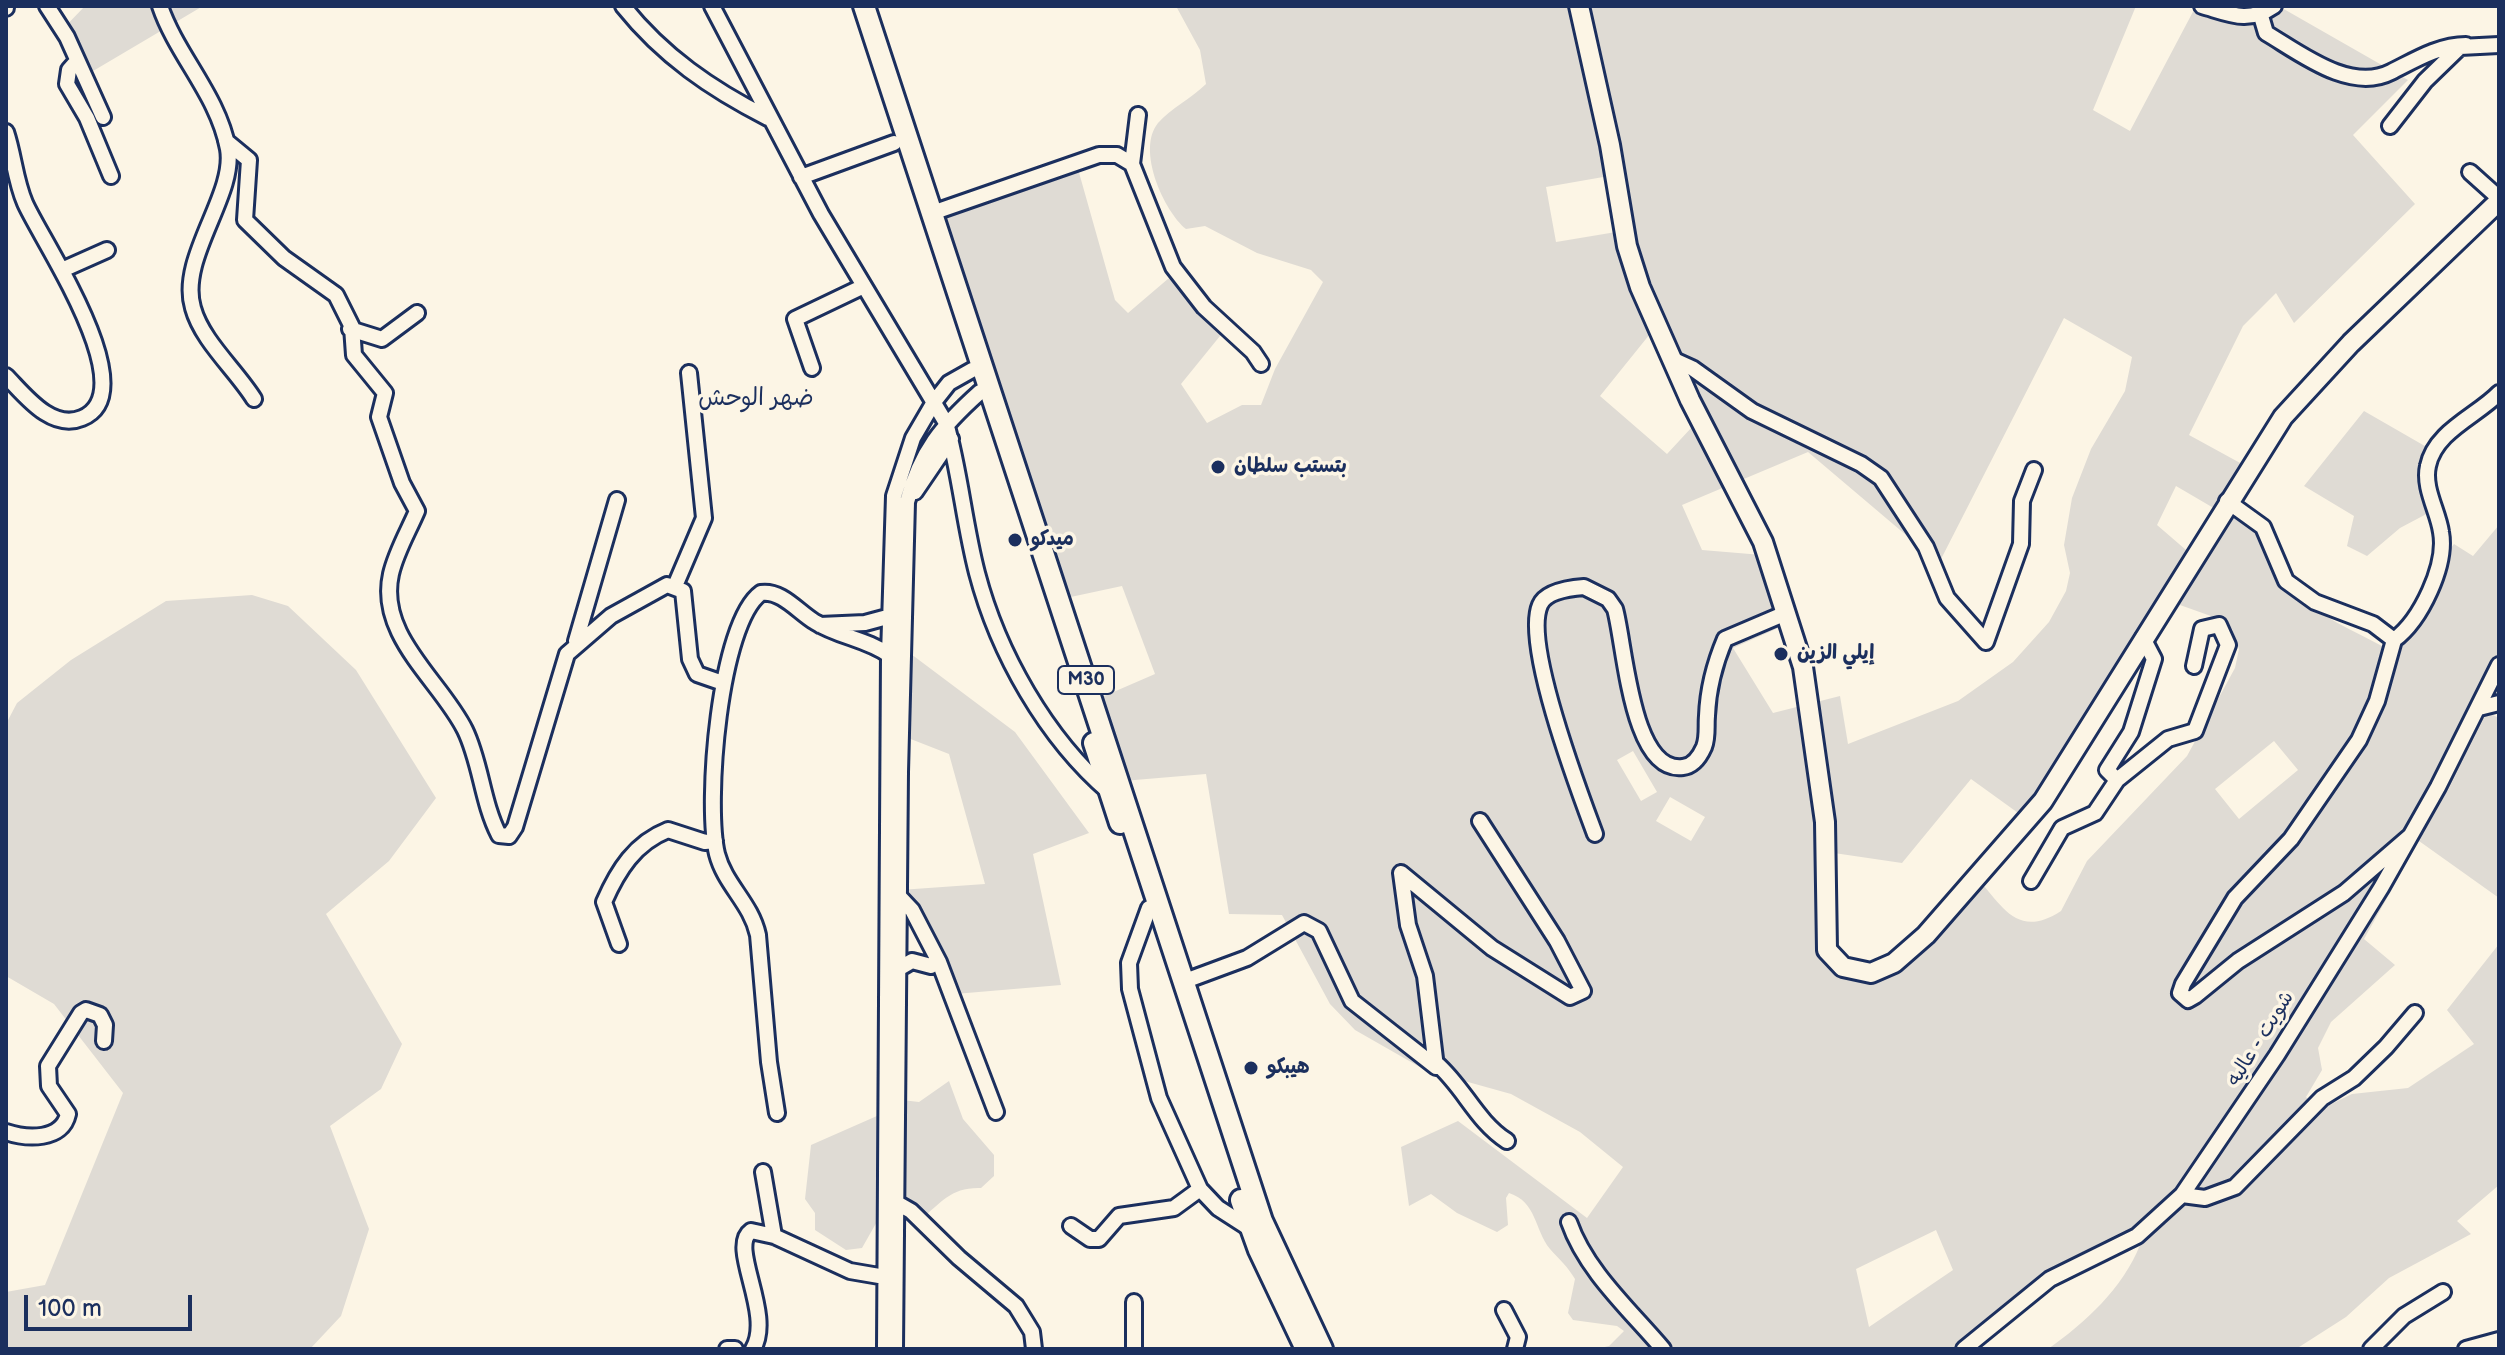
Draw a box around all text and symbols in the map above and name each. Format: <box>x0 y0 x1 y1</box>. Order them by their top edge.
district label: ضهر الوحش <box>698 385 814 413</box>
place label: بتستب سلطان <box>1234 455 1347 479</box>
marker: بتستب سلطان <box>1209 458 1227 476</box>
place label: ميدكو <box>1031 528 1074 552</box>
marker: ميدكو <box>1006 531 1024 549</box>
place label: إيلي الزين <box>1797 642 1874 666</box>
marker: إيلي الزين <box>1772 645 1790 663</box>
road number: M30 <box>1058 666 1114 694</box>
street label: شويت - عاليه <box>2222 987 2300 1091</box>
place label: هيبكو <box>1267 1056 1310 1080</box>
marker: هيبكو <box>1242 1059 1260 1077</box>
scale bar <box>28 1279 196 1329</box>
text: 100 m <box>38 1294 102 1323</box>

